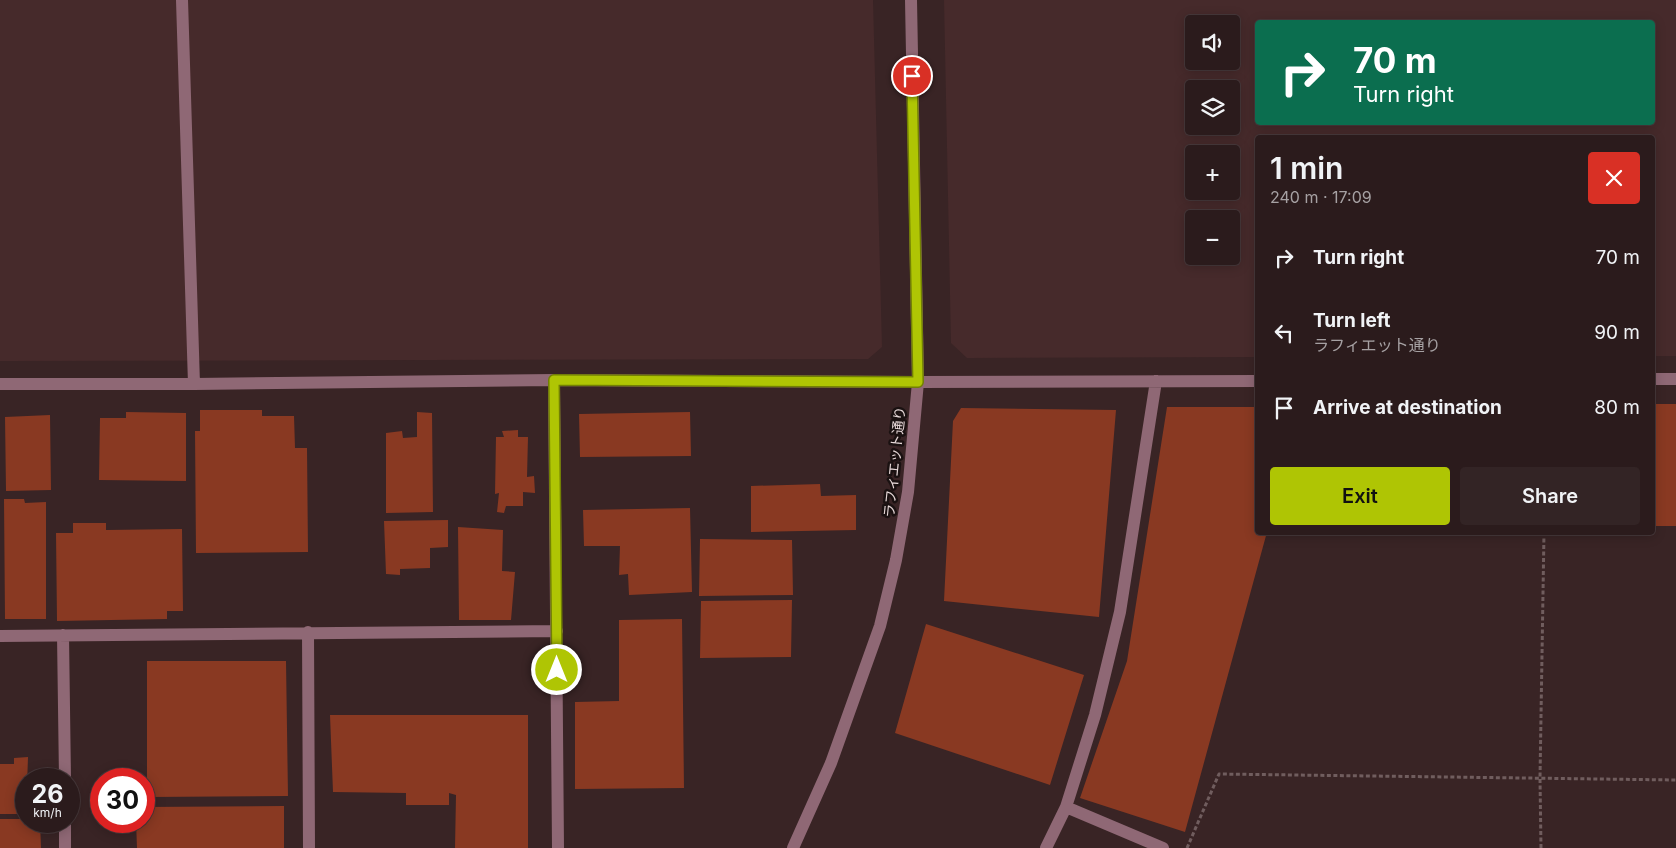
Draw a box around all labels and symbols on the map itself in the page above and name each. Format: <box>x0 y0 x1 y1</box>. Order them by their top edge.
pin <box>891 55 933 97</box>
street label: ラフィエット通り <box>880 406 908 518</box>
position arrow <box>530 643 582 695</box>
speed limit sign: 30 <box>90 768 155 833</box>

